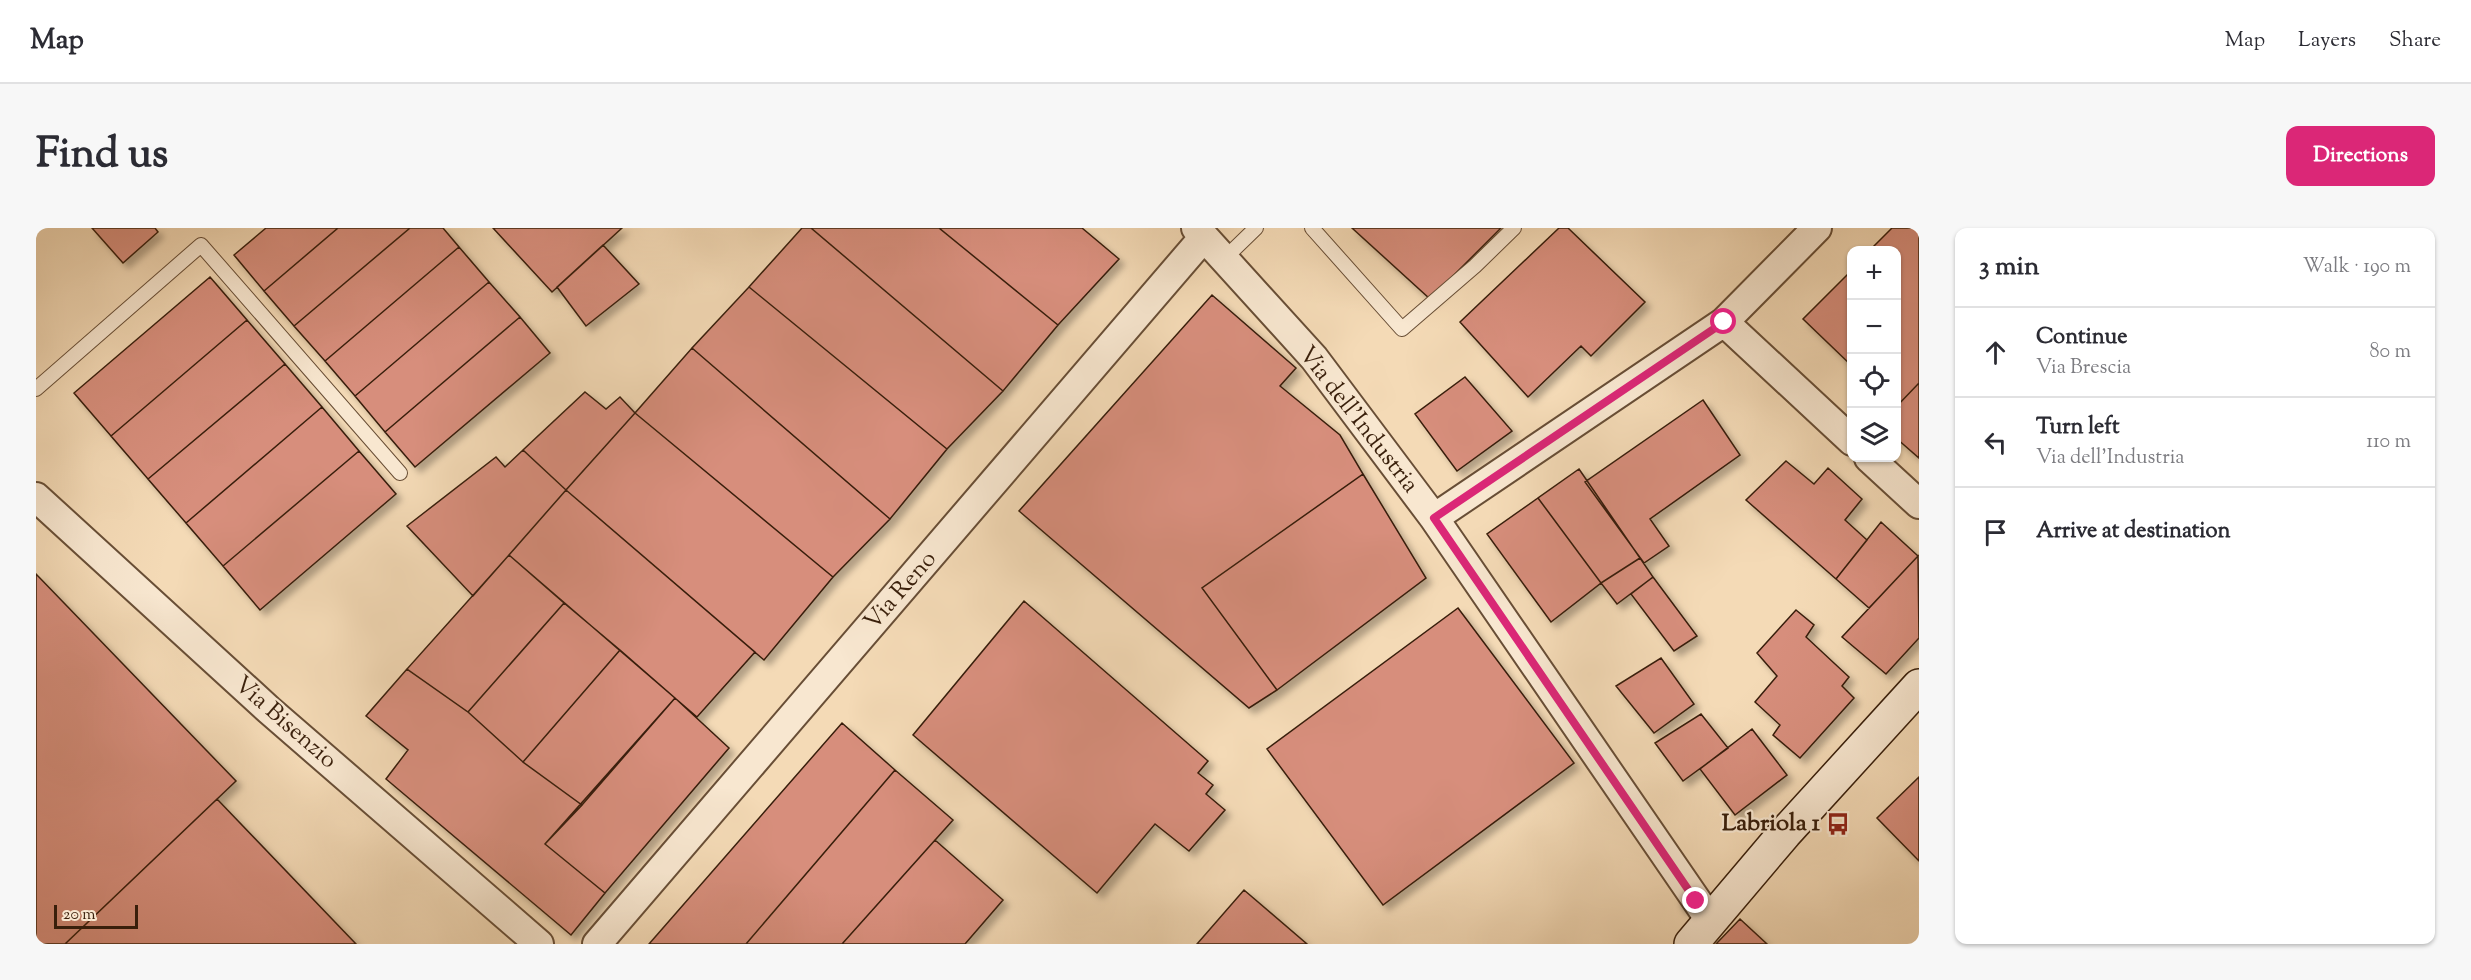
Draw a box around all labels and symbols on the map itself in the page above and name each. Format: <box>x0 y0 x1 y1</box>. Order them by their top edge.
route start <box>1710 308 1736 334</box>
street label: Via dell'Industria <box>1290 339 1426 501</box>
street label: Via Reno <box>857 544 945 638</box>
street label: Via Bisenzio <box>226 669 344 777</box>
place label: Labriola 1 <box>1722 807 1821 841</box>
bus stop icon: Labriola 1 <box>1825 811 1851 837</box>
route end <box>1682 887 1708 913</box>
scale bar <box>54 902 138 930</box>

